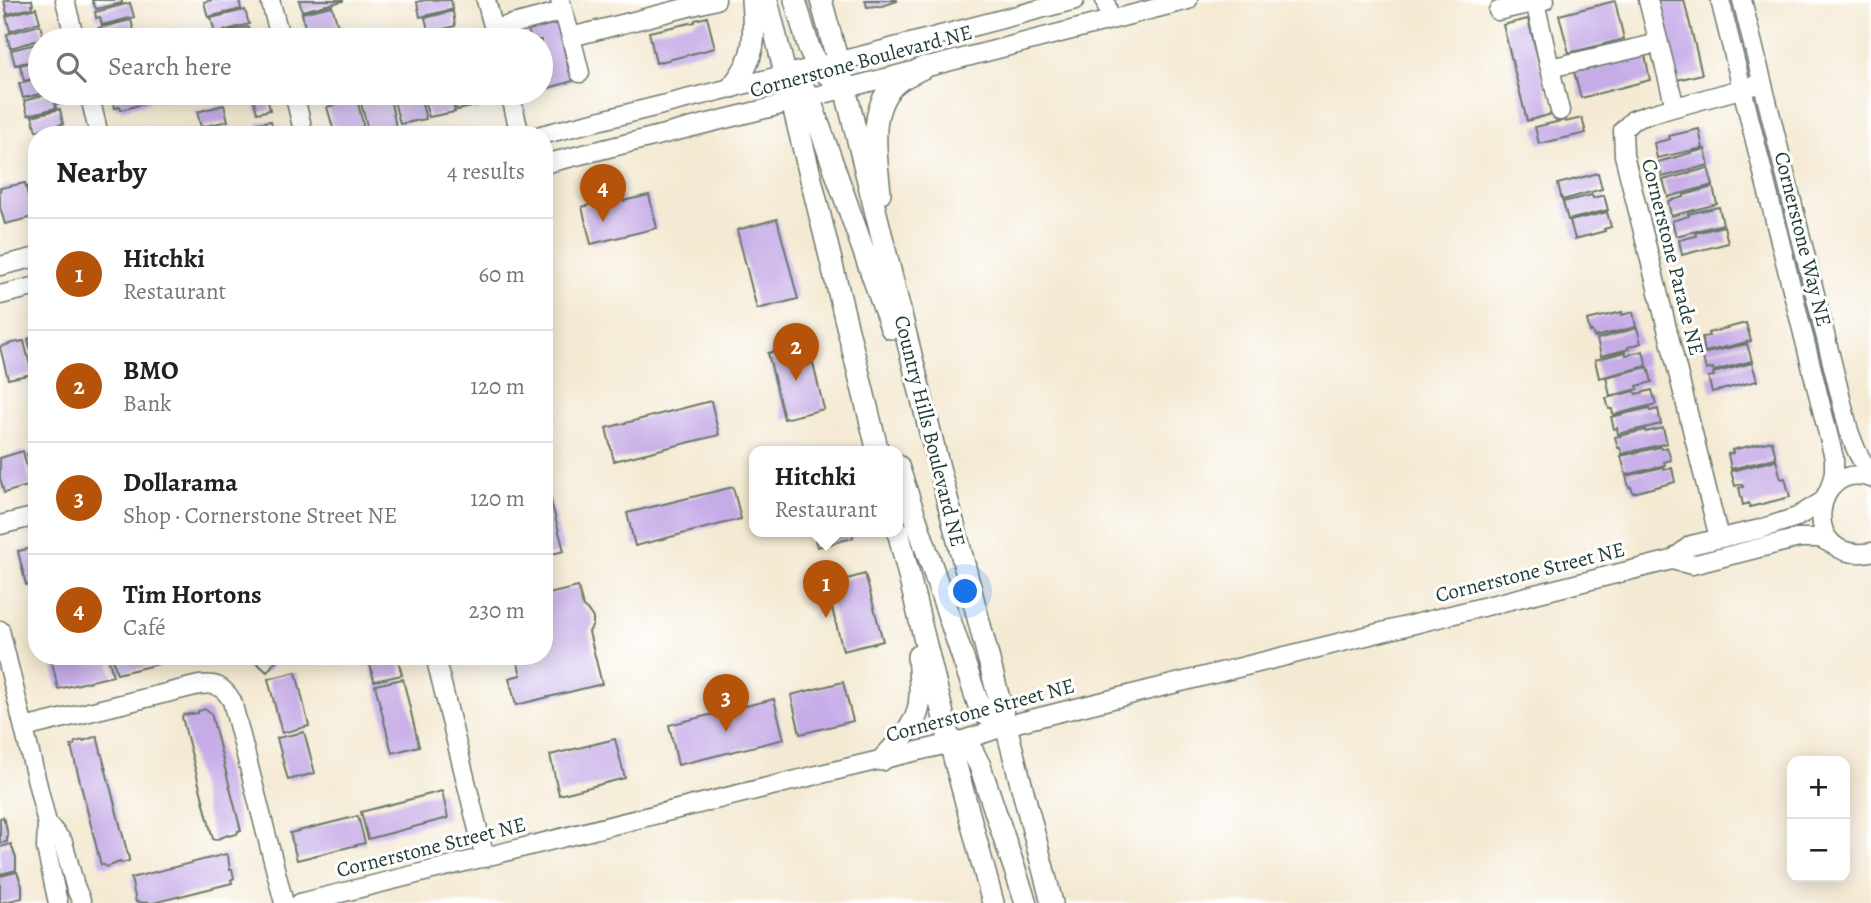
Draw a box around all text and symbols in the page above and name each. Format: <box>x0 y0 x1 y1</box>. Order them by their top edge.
street label: Cornerstone Boulevard NE <box>747 18 975 104</box>
search box <box>28 28 553 105</box>
icon: search <box>52 48 90 86</box>
text: Search here <box>108 49 232 84</box>
street label: Cornerstone Way NE <box>1768 149 1838 329</box>
text: Nearby <box>56 152 147 192</box>
text: 4 results <box>447 156 525 187</box>
street label: Cornerstone Parade NE <box>1635 156 1711 358</box>
pin: 4 <box>580 164 626 222</box>
text: Hitchki <box>123 241 205 276</box>
text: 1 <box>75 259 83 290</box>
text: 60 m <box>478 259 525 290</box>
text: Restaurant <box>123 276 226 307</box>
street label: Country Hills Boulevard NE <box>888 312 972 550</box>
pin: 2 <box>773 323 819 381</box>
text: BMO <box>123 353 179 388</box>
text: 2 <box>73 371 85 402</box>
text: 120 m <box>470 371 525 402</box>
text: Bank <box>123 388 171 419</box>
popup <box>749 446 903 537</box>
text: Hitchki <box>774 459 856 494</box>
text: Dollarama <box>123 465 238 500</box>
text: 3 <box>74 483 84 514</box>
text: 120 m <box>470 483 525 514</box>
text: Restaurant <box>774 494 878 525</box>
text: Shop · Cornerstone Street NE <box>123 500 397 531</box>
street label: Cornerstone Street NE <box>1432 535 1628 609</box>
pin: 1 <box>803 560 849 618</box>
your location <box>948 574 982 608</box>
text: Tim Hortons <box>123 577 262 612</box>
text: 4 <box>74 595 84 626</box>
text: 230 m <box>469 595 525 626</box>
text: Café <box>123 612 166 643</box>
street label: Cornerstone Street NE <box>882 671 1078 749</box>
pin: 3 <box>703 674 749 732</box>
map controls <box>1787 756 1850 882</box>
button: + <box>1787 756 1850 819</box>
street label: Cornerstone Street NE <box>333 810 529 884</box>
button: − <box>1787 819 1850 882</box>

